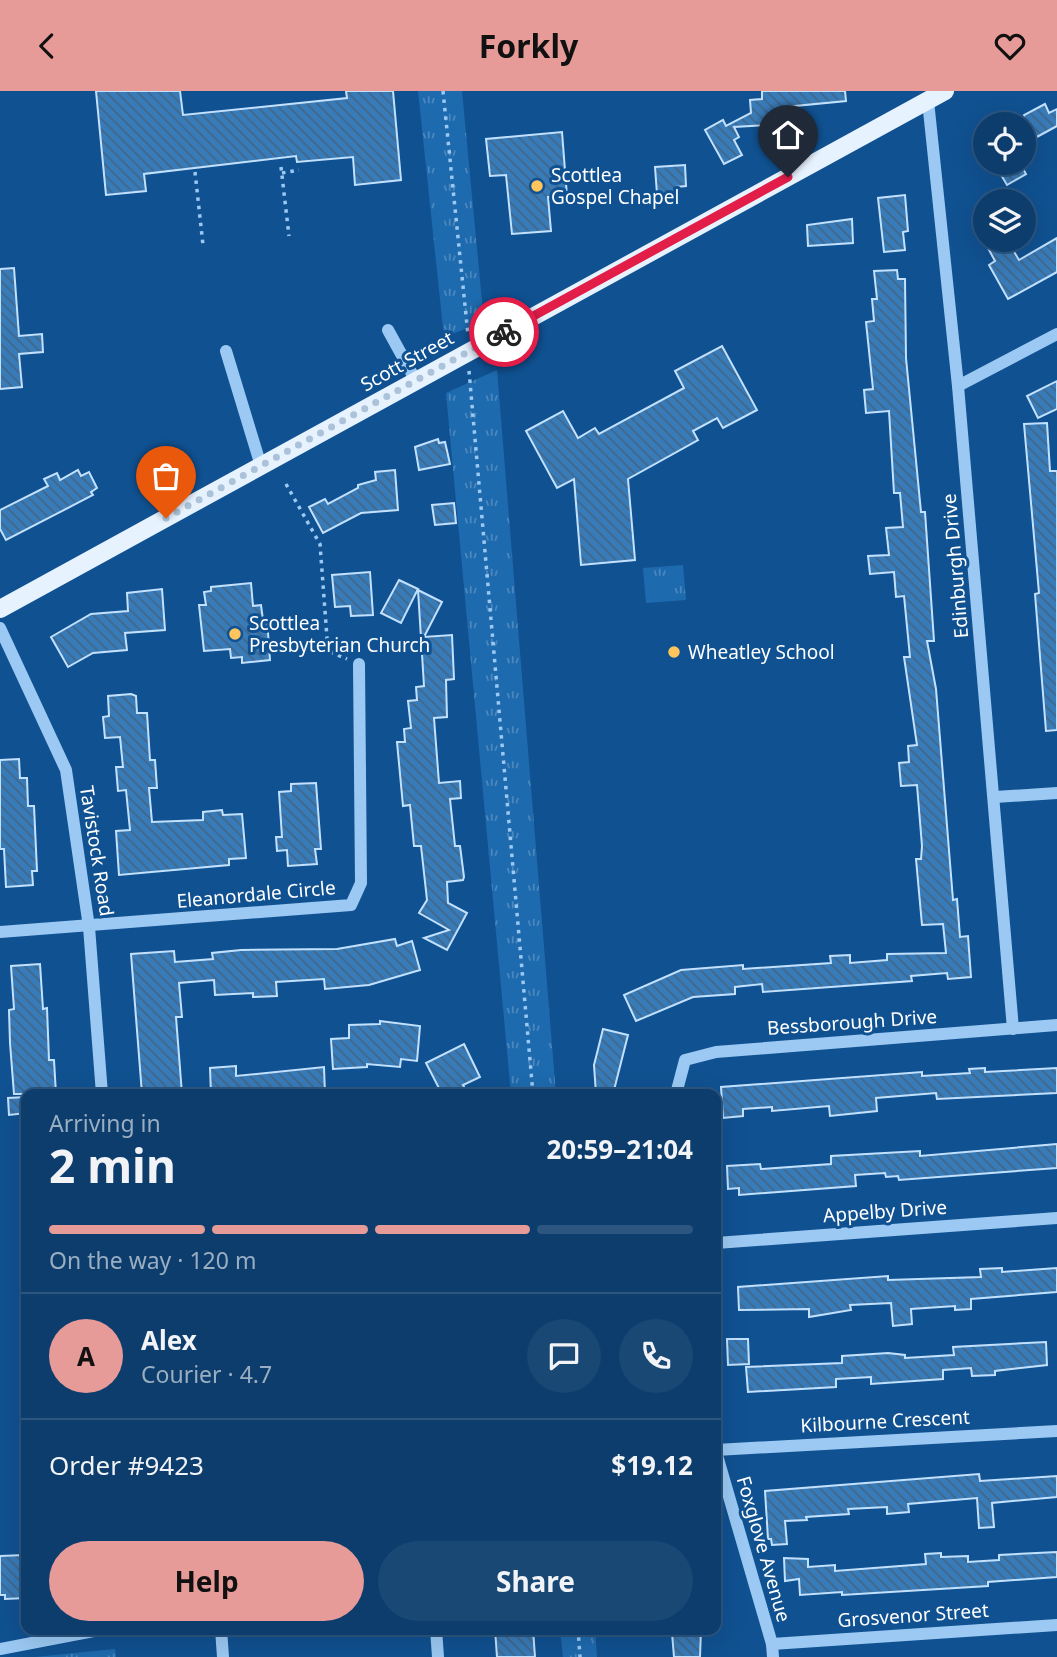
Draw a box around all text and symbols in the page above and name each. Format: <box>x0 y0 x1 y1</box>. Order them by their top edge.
text: Forkly <box>479 24 578 67</box>
icon: back <box>28 27 66 65</box>
icon: heart <box>991 27 1029 65</box>
pin <box>758 105 818 177</box>
map controls <box>973 112 1036 252</box>
button: locate <box>973 112 1036 175</box>
icon: home <box>769 116 807 154</box>
place label: Scottlea Gospel Chapel <box>551 162 679 210</box>
marker: Scottlea Gospel Chapel <box>529 178 545 194</box>
button: layers <box>973 189 1036 252</box>
courier <box>469 297 539 367</box>
icon: bike <box>485 313 523 351</box>
street label: Scott Street <box>356 325 458 397</box>
pin <box>136 446 196 518</box>
icon: bag <box>147 457 185 495</box>
street label: Edinburgh Drive <box>936 492 974 640</box>
place label: Scottlea Presbyterian Church <box>249 610 430 658</box>
marker: Scottlea Presbyterian Church <box>227 626 243 642</box>
place label: Wheatley School <box>688 639 835 665</box>
marker: Wheatley School <box>666 644 682 660</box>
street label: Tavistock Road <box>74 784 120 918</box>
street label: Eleanordale Circle <box>175 874 337 914</box>
street label: Bessborough Drive <box>766 1003 938 1041</box>
text: Arriving in <box>49 1107 161 1139</box>
text: 20:59–21:04 <box>546 1131 693 1167</box>
text: 2 min <box>49 1134 176 1196</box>
street label: Appelby Drive <box>822 1194 948 1228</box>
text: On the way · 120 m <box>49 1244 256 1276</box>
button: chat <box>527 1319 601 1393</box>
button: phone <box>619 1319 693 1393</box>
text: Alex <box>141 1322 197 1358</box>
text: A <box>77 1338 95 1374</box>
text: Courier · 4.7 <box>141 1358 272 1390</box>
street label: Kilbourne Crescent <box>800 1404 970 1438</box>
text: Order #9423 <box>49 1447 204 1483</box>
text: $19.12 <box>611 1447 693 1483</box>
street label: Foxglove Avenue <box>731 1473 797 1625</box>
button: Help <box>49 1541 364 1621</box>
button: Share <box>378 1541 693 1621</box>
street label: Grosvenor Street <box>837 1597 990 1633</box>

